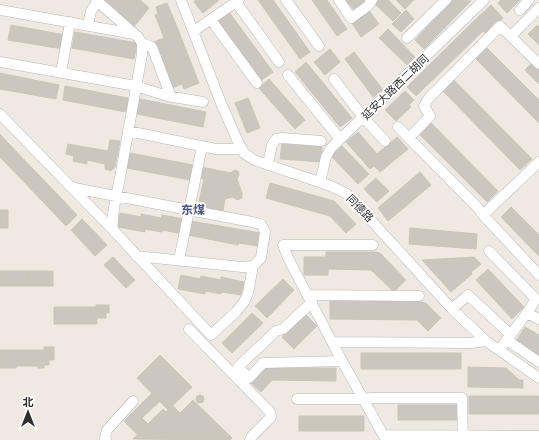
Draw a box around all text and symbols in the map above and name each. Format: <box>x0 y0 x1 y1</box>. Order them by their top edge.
street label: 延安大路西二胡同 <box>359 52 432 123</box>
street label: 同德路 <box>344 192 376 225</box>
district label: 东煤 <box>181 203 205 217</box>
north arrow <box>8 392 48 432</box>
text: 北 <box>23 396 34 409</box>

